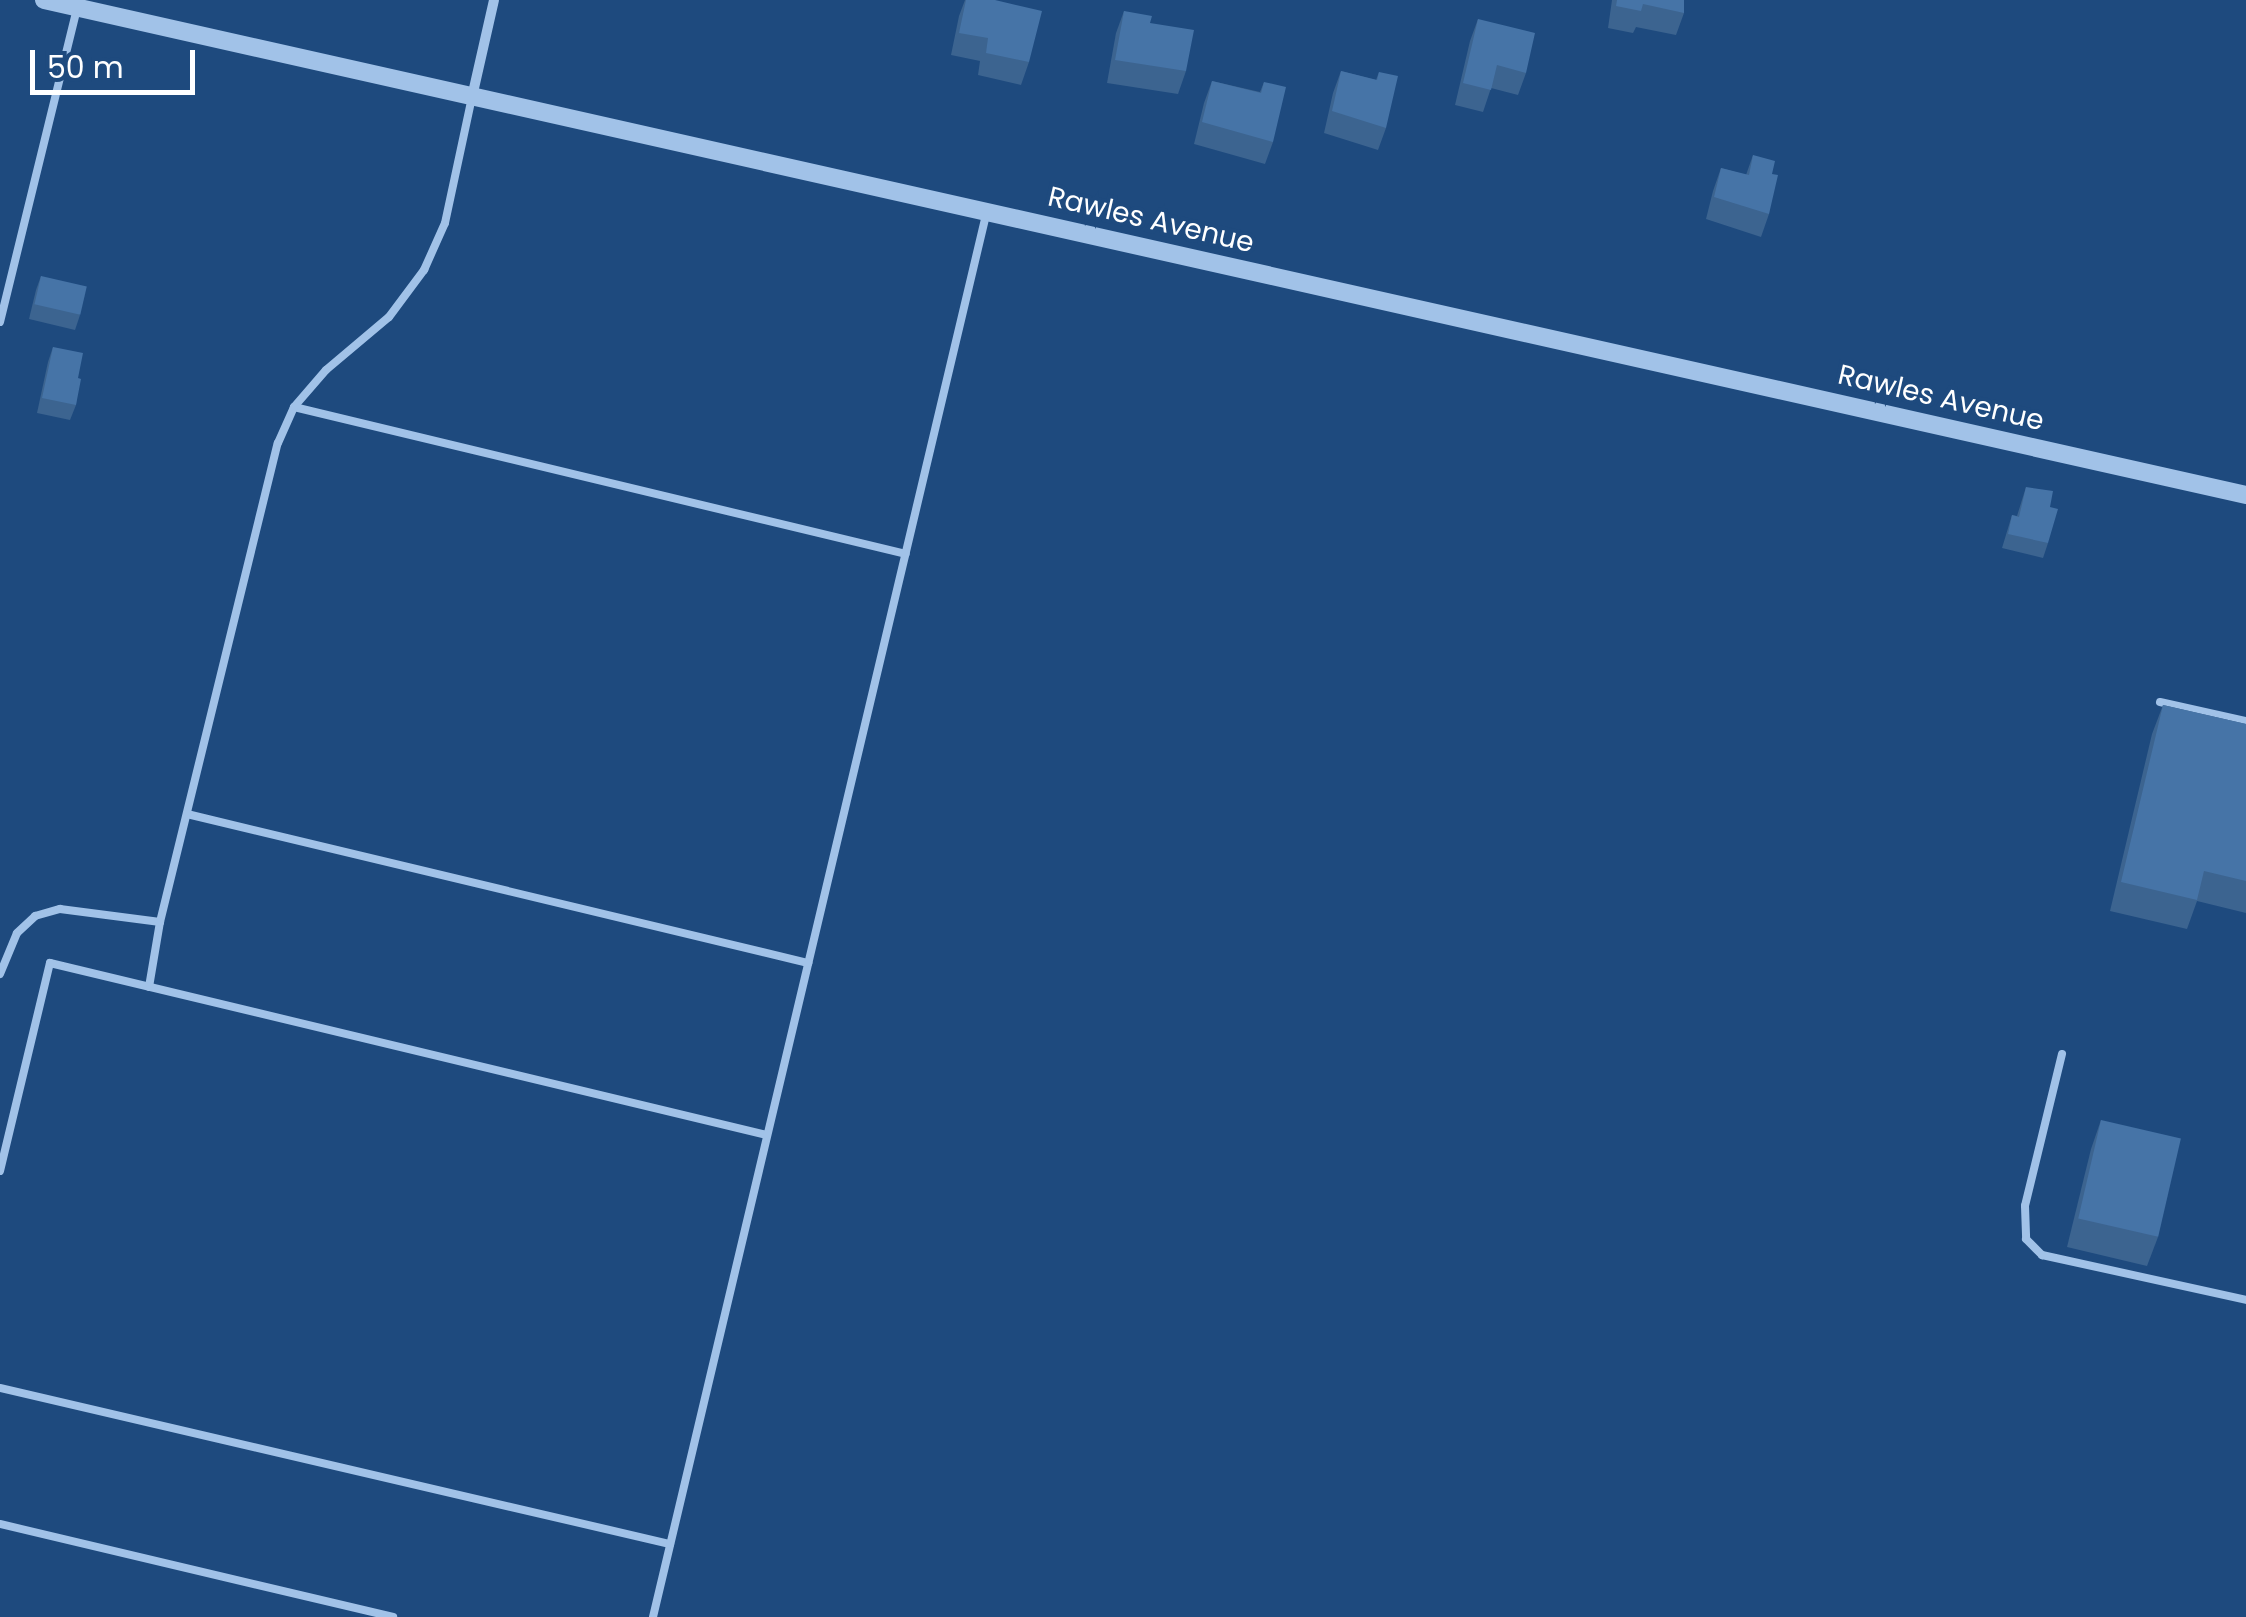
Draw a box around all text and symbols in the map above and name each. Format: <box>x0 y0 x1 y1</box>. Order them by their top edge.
scale bar <box>35 30 200 92</box>
text: 50 m <box>47 46 124 89</box>
street label: Rawles Avenue <box>1045 180 1257 260</box>
street label: Rawles Avenue <box>1835 358 2047 438</box>

